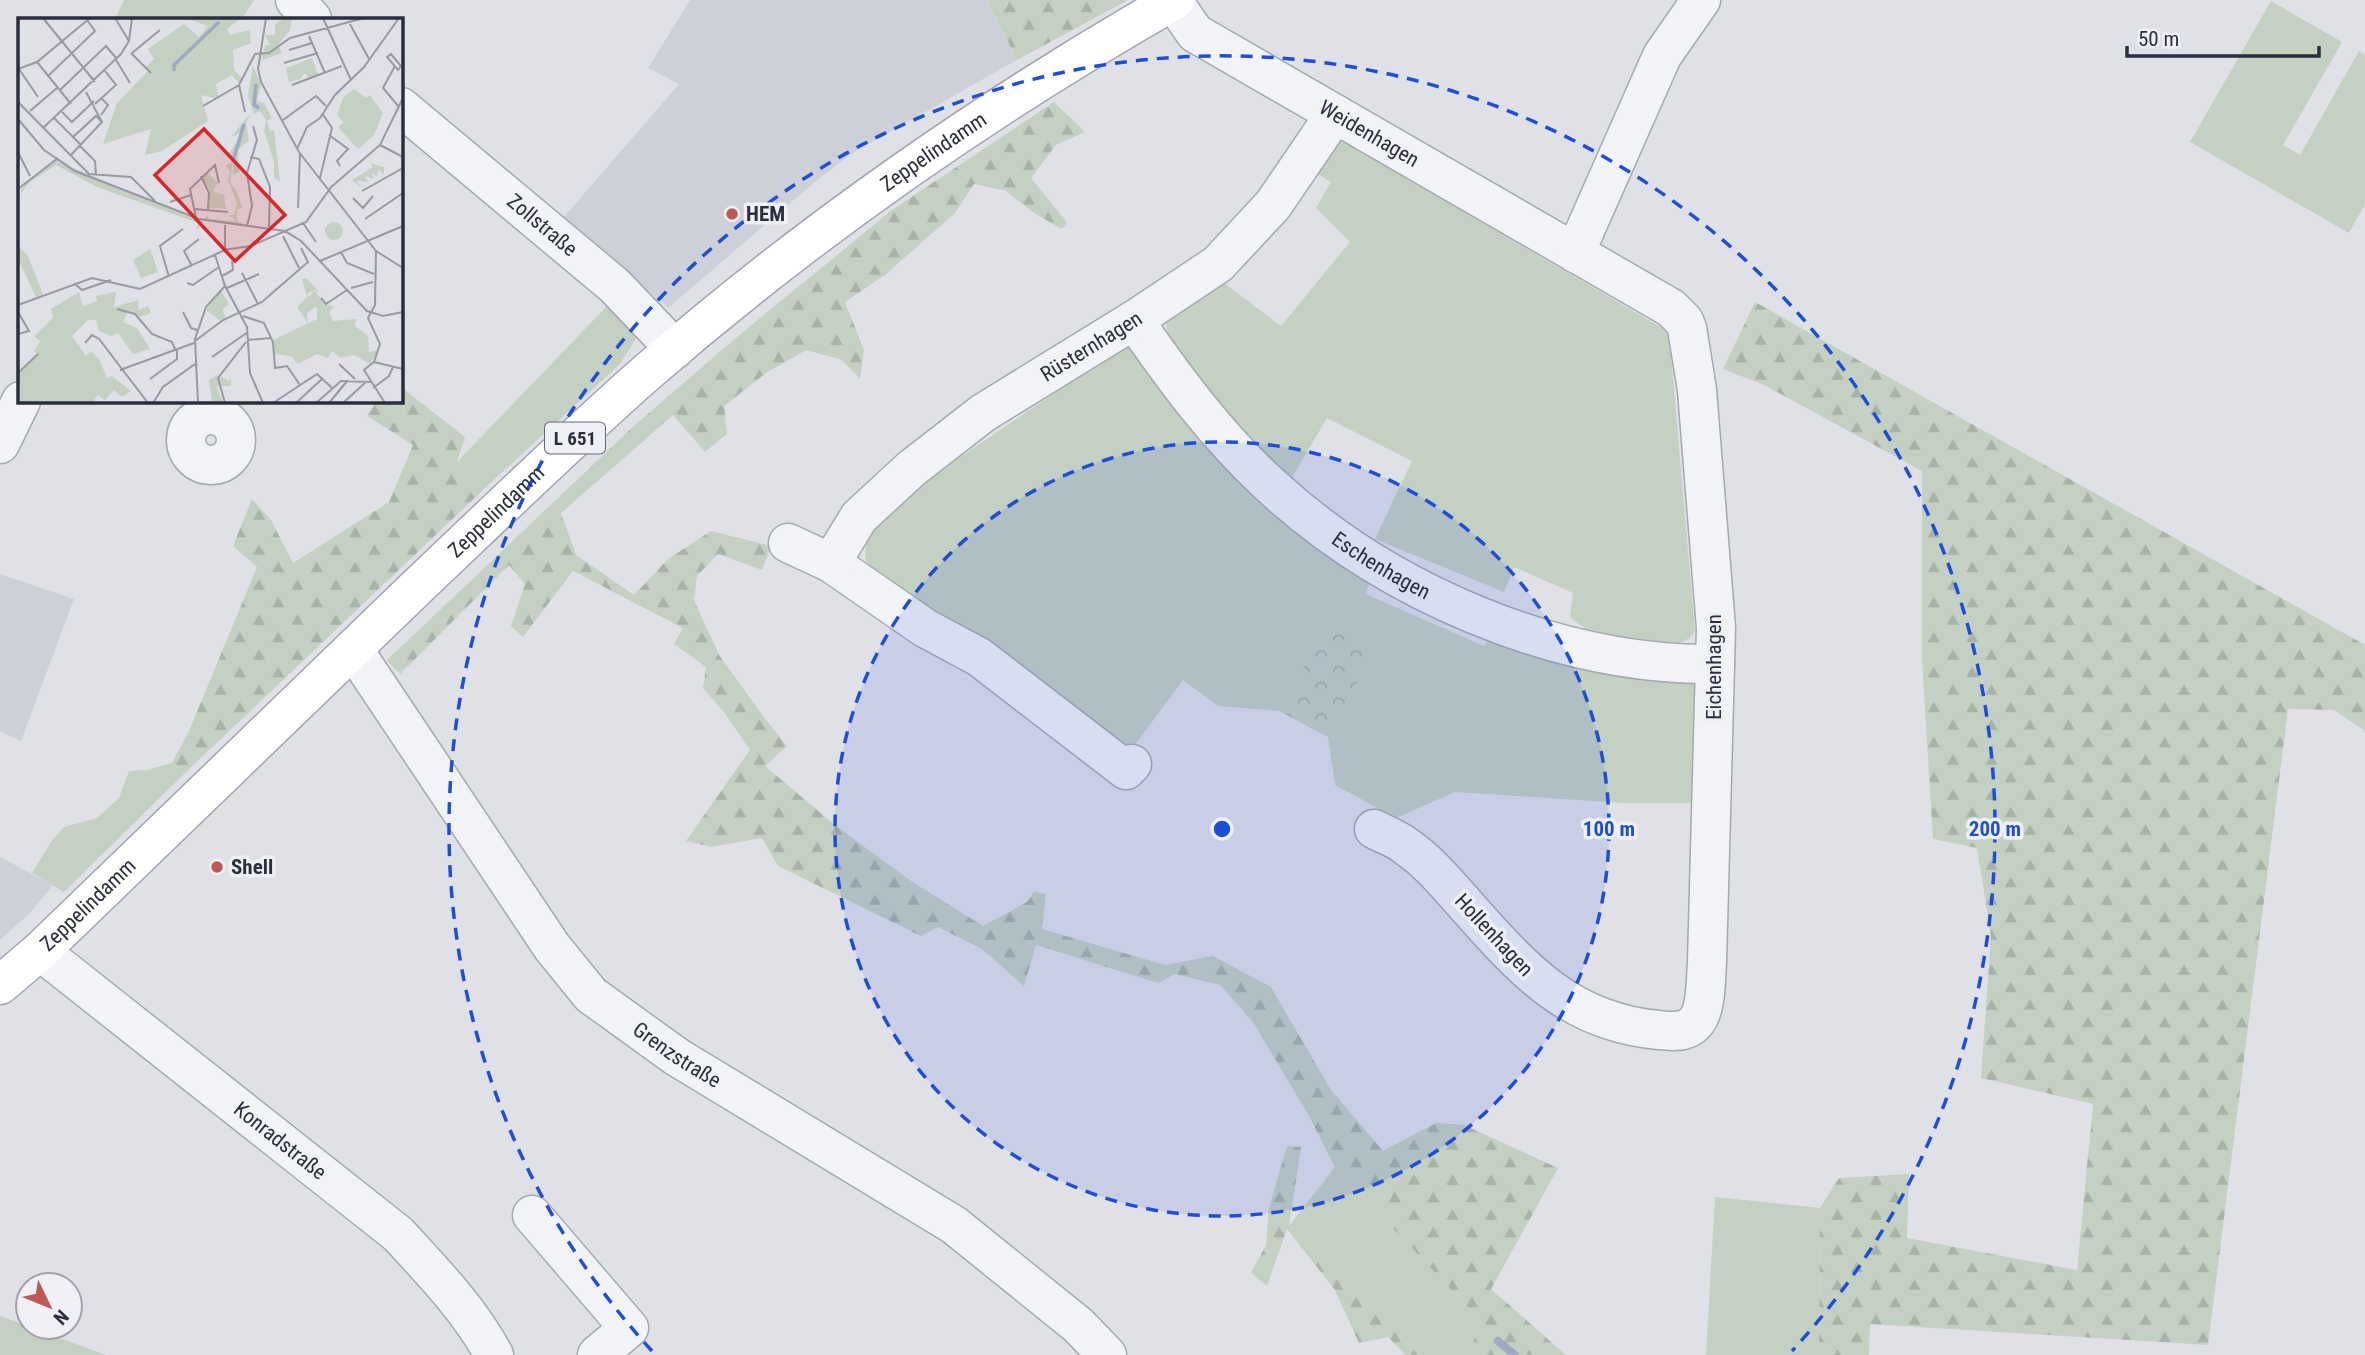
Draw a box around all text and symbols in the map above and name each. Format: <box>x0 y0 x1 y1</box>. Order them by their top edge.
scale bar <box>2127 14 2320 58</box>
inset map <box>18 18 402 402</box>
text: 50 m <box>2138 27 2179 51</box>
street label: Weidenhagen <box>1315 95 1423 172</box>
street label: Zeppelindamm <box>876 107 991 196</box>
street label: Zollstraße <box>502 189 582 261</box>
place label: HEM <box>746 202 785 226</box>
marker: HEM <box>724 206 740 222</box>
street label: Rüsternhagen <box>1036 306 1146 386</box>
road number: L 651 <box>545 422 605 453</box>
street label: Zeppelindamm <box>443 461 549 563</box>
street label: Eschenhagen <box>1327 527 1434 604</box>
street label: Eichenhagen <box>1702 614 1726 720</box>
centre of rings <box>1210 817 1234 841</box>
text: 100 m <box>1583 817 1635 841</box>
text: 200 m <box>1969 817 2021 841</box>
street label: Zeppelindamm <box>35 854 141 956</box>
place label: Shell <box>231 855 273 879</box>
marker: Shell <box>209 859 225 875</box>
street label: Hollenhagen <box>1450 889 1538 981</box>
street label: Grenzstraße <box>628 1017 725 1093</box>
street label: Konradstraße <box>229 1097 331 1185</box>
north arrow <box>14 1271 84 1341</box>
text: N <box>49 1305 73 1329</box>

